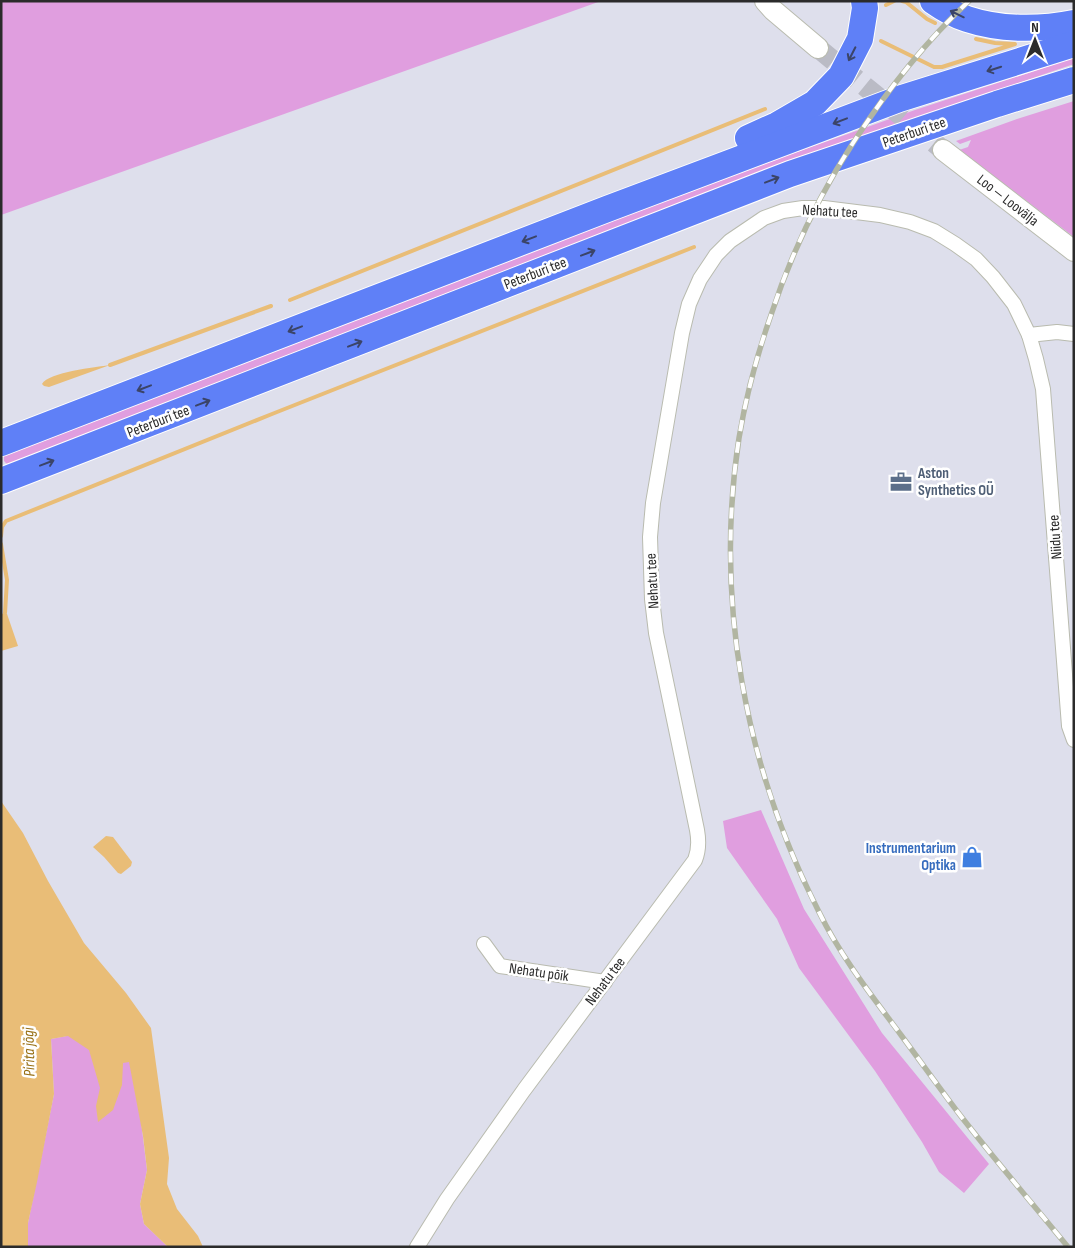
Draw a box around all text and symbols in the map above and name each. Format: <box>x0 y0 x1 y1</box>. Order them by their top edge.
one-way arrow <box>950 9 965 19</box>
north arrow <box>1010 15 1060 65</box>
text: N <box>1031 19 1039 36</box>
one-way arrow <box>847 46 856 61</box>
one-way arrow <box>986 64 1002 74</box>
street label: Peterburi tee <box>880 113 948 152</box>
one-way arrow <box>833 117 848 126</box>
street label: Loo — Loovälja <box>973 170 1043 231</box>
one-way arrow <box>764 175 779 185</box>
street label: Nehatu tee <box>802 201 858 222</box>
one-way arrow <box>521 235 537 244</box>
one-way arrow <box>580 247 595 256</box>
street label: Peterburi tee <box>501 253 569 294</box>
one-way arrow <box>288 325 304 334</box>
one-way arrow <box>347 338 362 348</box>
one-way arrow <box>137 384 152 393</box>
one-way arrow <box>195 398 211 407</box>
street label: Peterburi tee <box>124 401 192 442</box>
one-way arrow <box>39 458 54 468</box>
place label: Aston Synthetics OÜ <box>917 464 994 500</box>
office icon: Aston Synthetics OÜ <box>888 469 914 495</box>
street label: Niidu tee <box>1044 514 1067 560</box>
street label: Nehatu tee <box>642 553 663 609</box>
place label: Instrumentarium Optika <box>866 839 956 875</box>
shop icon: Instrumentarium Optika <box>959 844 985 870</box>
street label: Nehatu tee <box>581 953 630 1009</box>
street label: Nehatu põik <box>508 959 570 986</box>
water label: Pirita jõgi <box>20 1026 39 1077</box>

